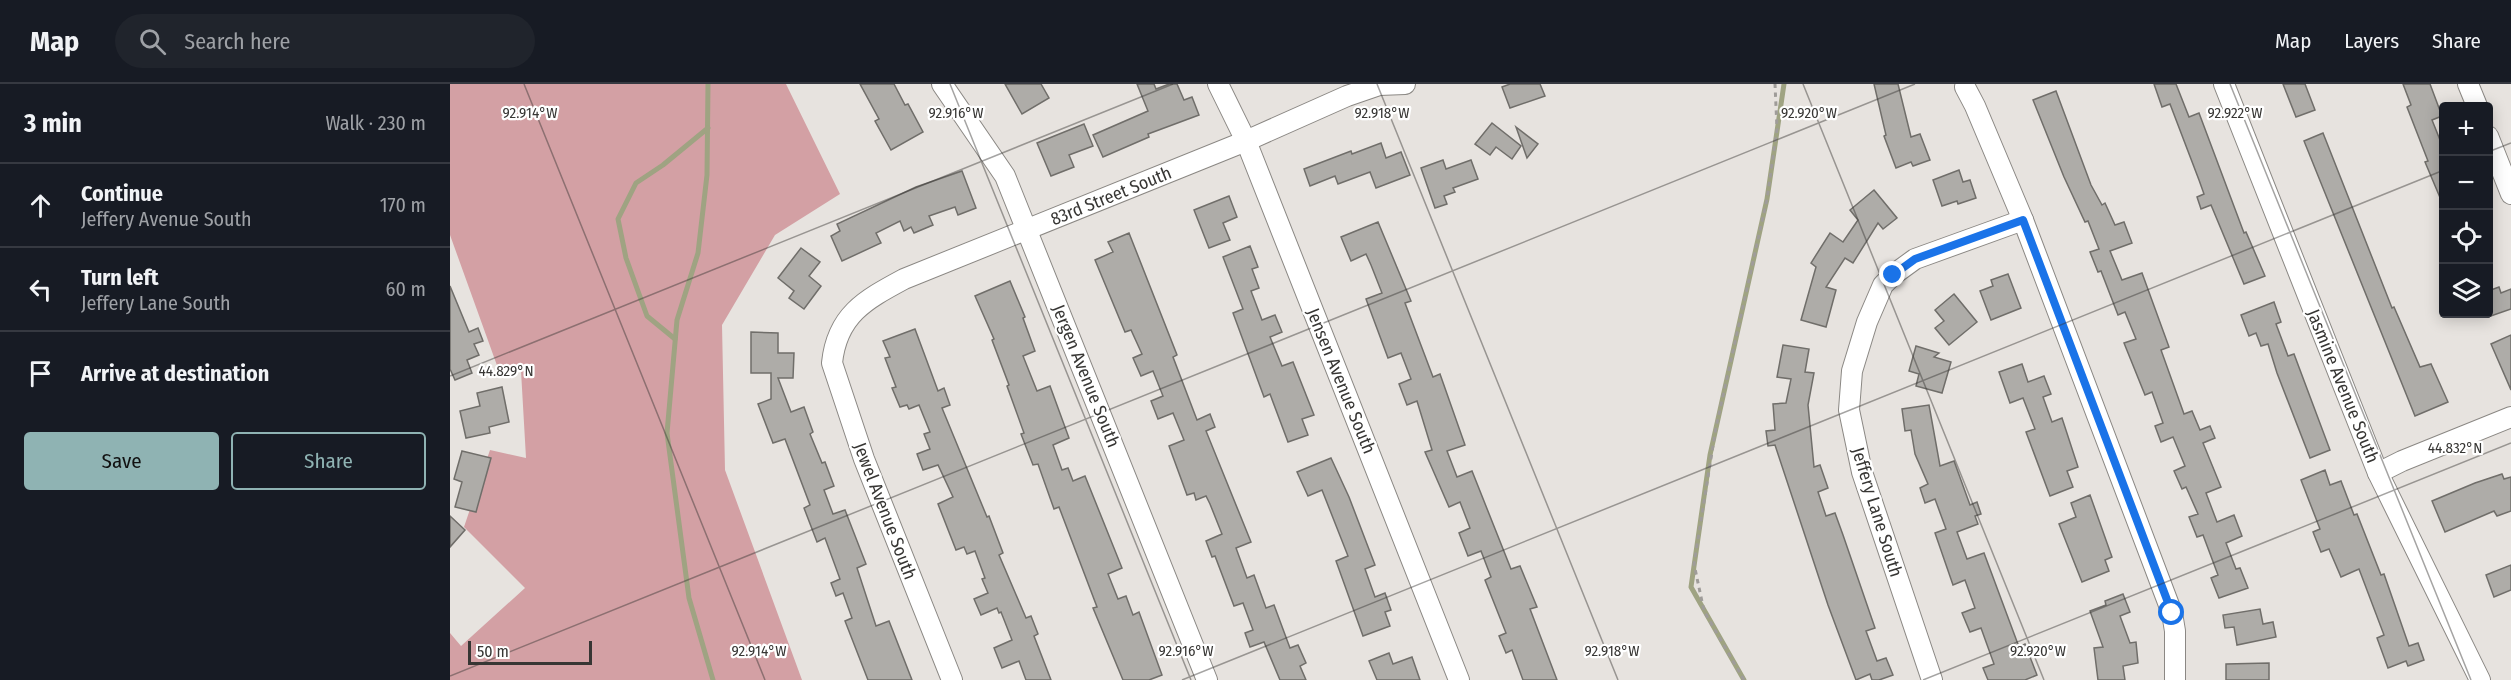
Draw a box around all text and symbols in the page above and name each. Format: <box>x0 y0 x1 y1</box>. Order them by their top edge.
search box <box>115 14 535 68</box>
text: Map <box>30 25 79 58</box>
icon: search <box>136 25 169 58</box>
text: Search here <box>184 28 290 55</box>
text: Map <box>2275 28 2311 54</box>
text: Layers <box>2344 28 2399 54</box>
text: Share <box>2432 28 2481 54</box>
map controls <box>2439 102 2493 318</box>
button: + <box>2439 102 2493 156</box>
text: 92.914°W <box>503 104 557 122</box>
text: 92.916°W <box>929 104 983 122</box>
text: 92.918°W <box>1354 104 1410 122</box>
text: 92.920°W <box>1781 104 1837 122</box>
text: 92.922°W <box>2208 104 2263 122</box>
text: 3 min <box>24 108 82 139</box>
text: Walk · 230 m <box>325 111 426 135</box>
button: − <box>2439 156 2493 210</box>
street label: 83rd Street South <box>1047 162 1175 230</box>
text: Continue <box>81 180 163 207</box>
icon: ahead <box>24 189 57 222</box>
text: 170 m <box>380 193 426 217</box>
text: Jeffery Avenue South <box>81 207 252 231</box>
button: locate <box>2439 210 2493 264</box>
route end <box>1879 261 1905 287</box>
text: Turn left <box>81 264 159 291</box>
button: layers <box>2439 264 2493 318</box>
icon: left <box>24 273 57 306</box>
text: 60 m <box>386 277 426 301</box>
text: Jeffery Lane South <box>81 291 230 315</box>
street label: Jergen Avenue South <box>1047 301 1125 451</box>
street label: Jensen Avenue South <box>1302 305 1380 457</box>
street label: Jasmine Avenue South <box>2302 306 2384 466</box>
icon: arrive <box>24 357 57 390</box>
text: Arrive at destination <box>81 360 269 387</box>
text: 44.829°N <box>478 362 534 380</box>
button: Save <box>24 432 219 490</box>
button: Share <box>231 432 426 490</box>
street label: Jewel Avenue South <box>849 439 921 583</box>
text: 44.832°N <box>2428 439 2482 457</box>
street label: Jeffery Lane South <box>1847 444 1907 580</box>
route start <box>2158 599 2184 625</box>
scale bar <box>468 638 592 666</box>
text: 50 m <box>477 642 509 661</box>
text: 92.914°W <box>732 642 786 660</box>
text: 92.916°W <box>1159 642 1213 660</box>
text: 92.918°W <box>1584 642 1640 660</box>
text: 92.920°W <box>2010 642 2066 660</box>

